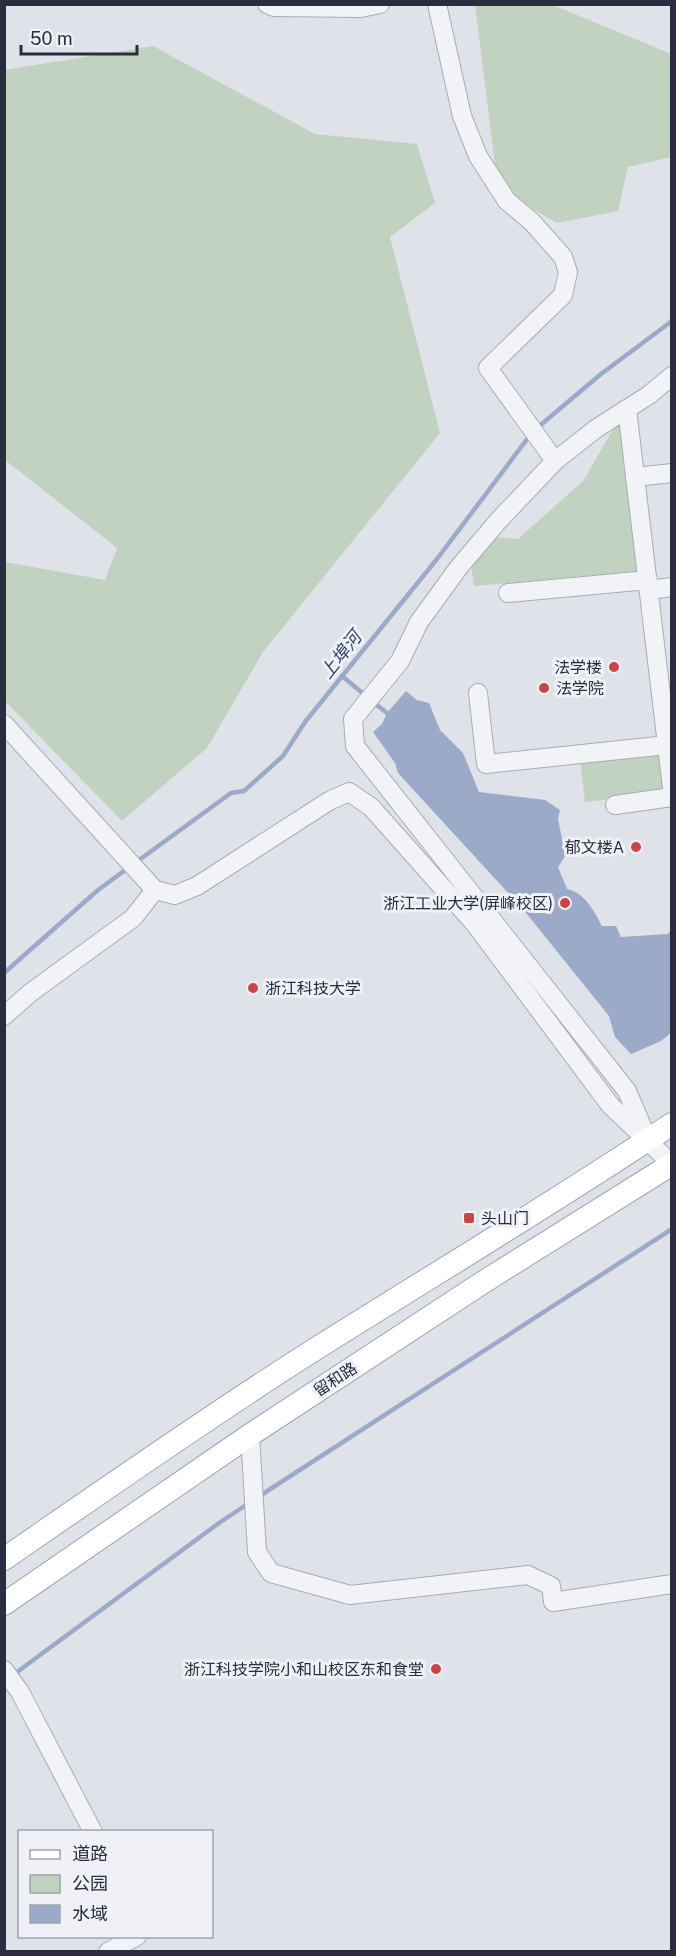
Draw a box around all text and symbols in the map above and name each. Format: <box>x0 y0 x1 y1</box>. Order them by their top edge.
scale bar <box>21 18 136 56</box>
text: 50 m <box>30 28 73 49</box>
water label: 上埠河 <box>316 625 367 682</box>
place label: 法学楼 <box>554 658 602 677</box>
marker: 法学楼 <box>607 660 621 674</box>
place label: 法学院 <box>556 679 604 698</box>
marker: 法学院 <box>537 681 551 695</box>
place label: 郁文楼A <box>565 838 624 857</box>
marker: 郁文楼A <box>629 840 643 854</box>
place label: 浙江工业大学(屏峰校区) <box>383 894 553 913</box>
marker: 浙江工业大学(屏峰校区) <box>558 896 572 910</box>
place label: 浙江科技大学 <box>265 979 361 998</box>
marker: 浙江科技大学 <box>246 981 260 995</box>
place label: 头山门 <box>481 1209 529 1228</box>
marker: 头山门 <box>462 1211 476 1225</box>
street label: 留和路 <box>310 1358 361 1400</box>
place label: 浙江科技学院小和山校区东和食堂 <box>184 1660 424 1679</box>
marker: 浙江科技学院小和山校区东和食堂 <box>429 1662 443 1676</box>
legend <box>18 1830 213 1938</box>
text: 道路 <box>72 1843 108 1864</box>
text: 公园 <box>72 1873 108 1894</box>
text: 水域 <box>72 1903 108 1924</box>

